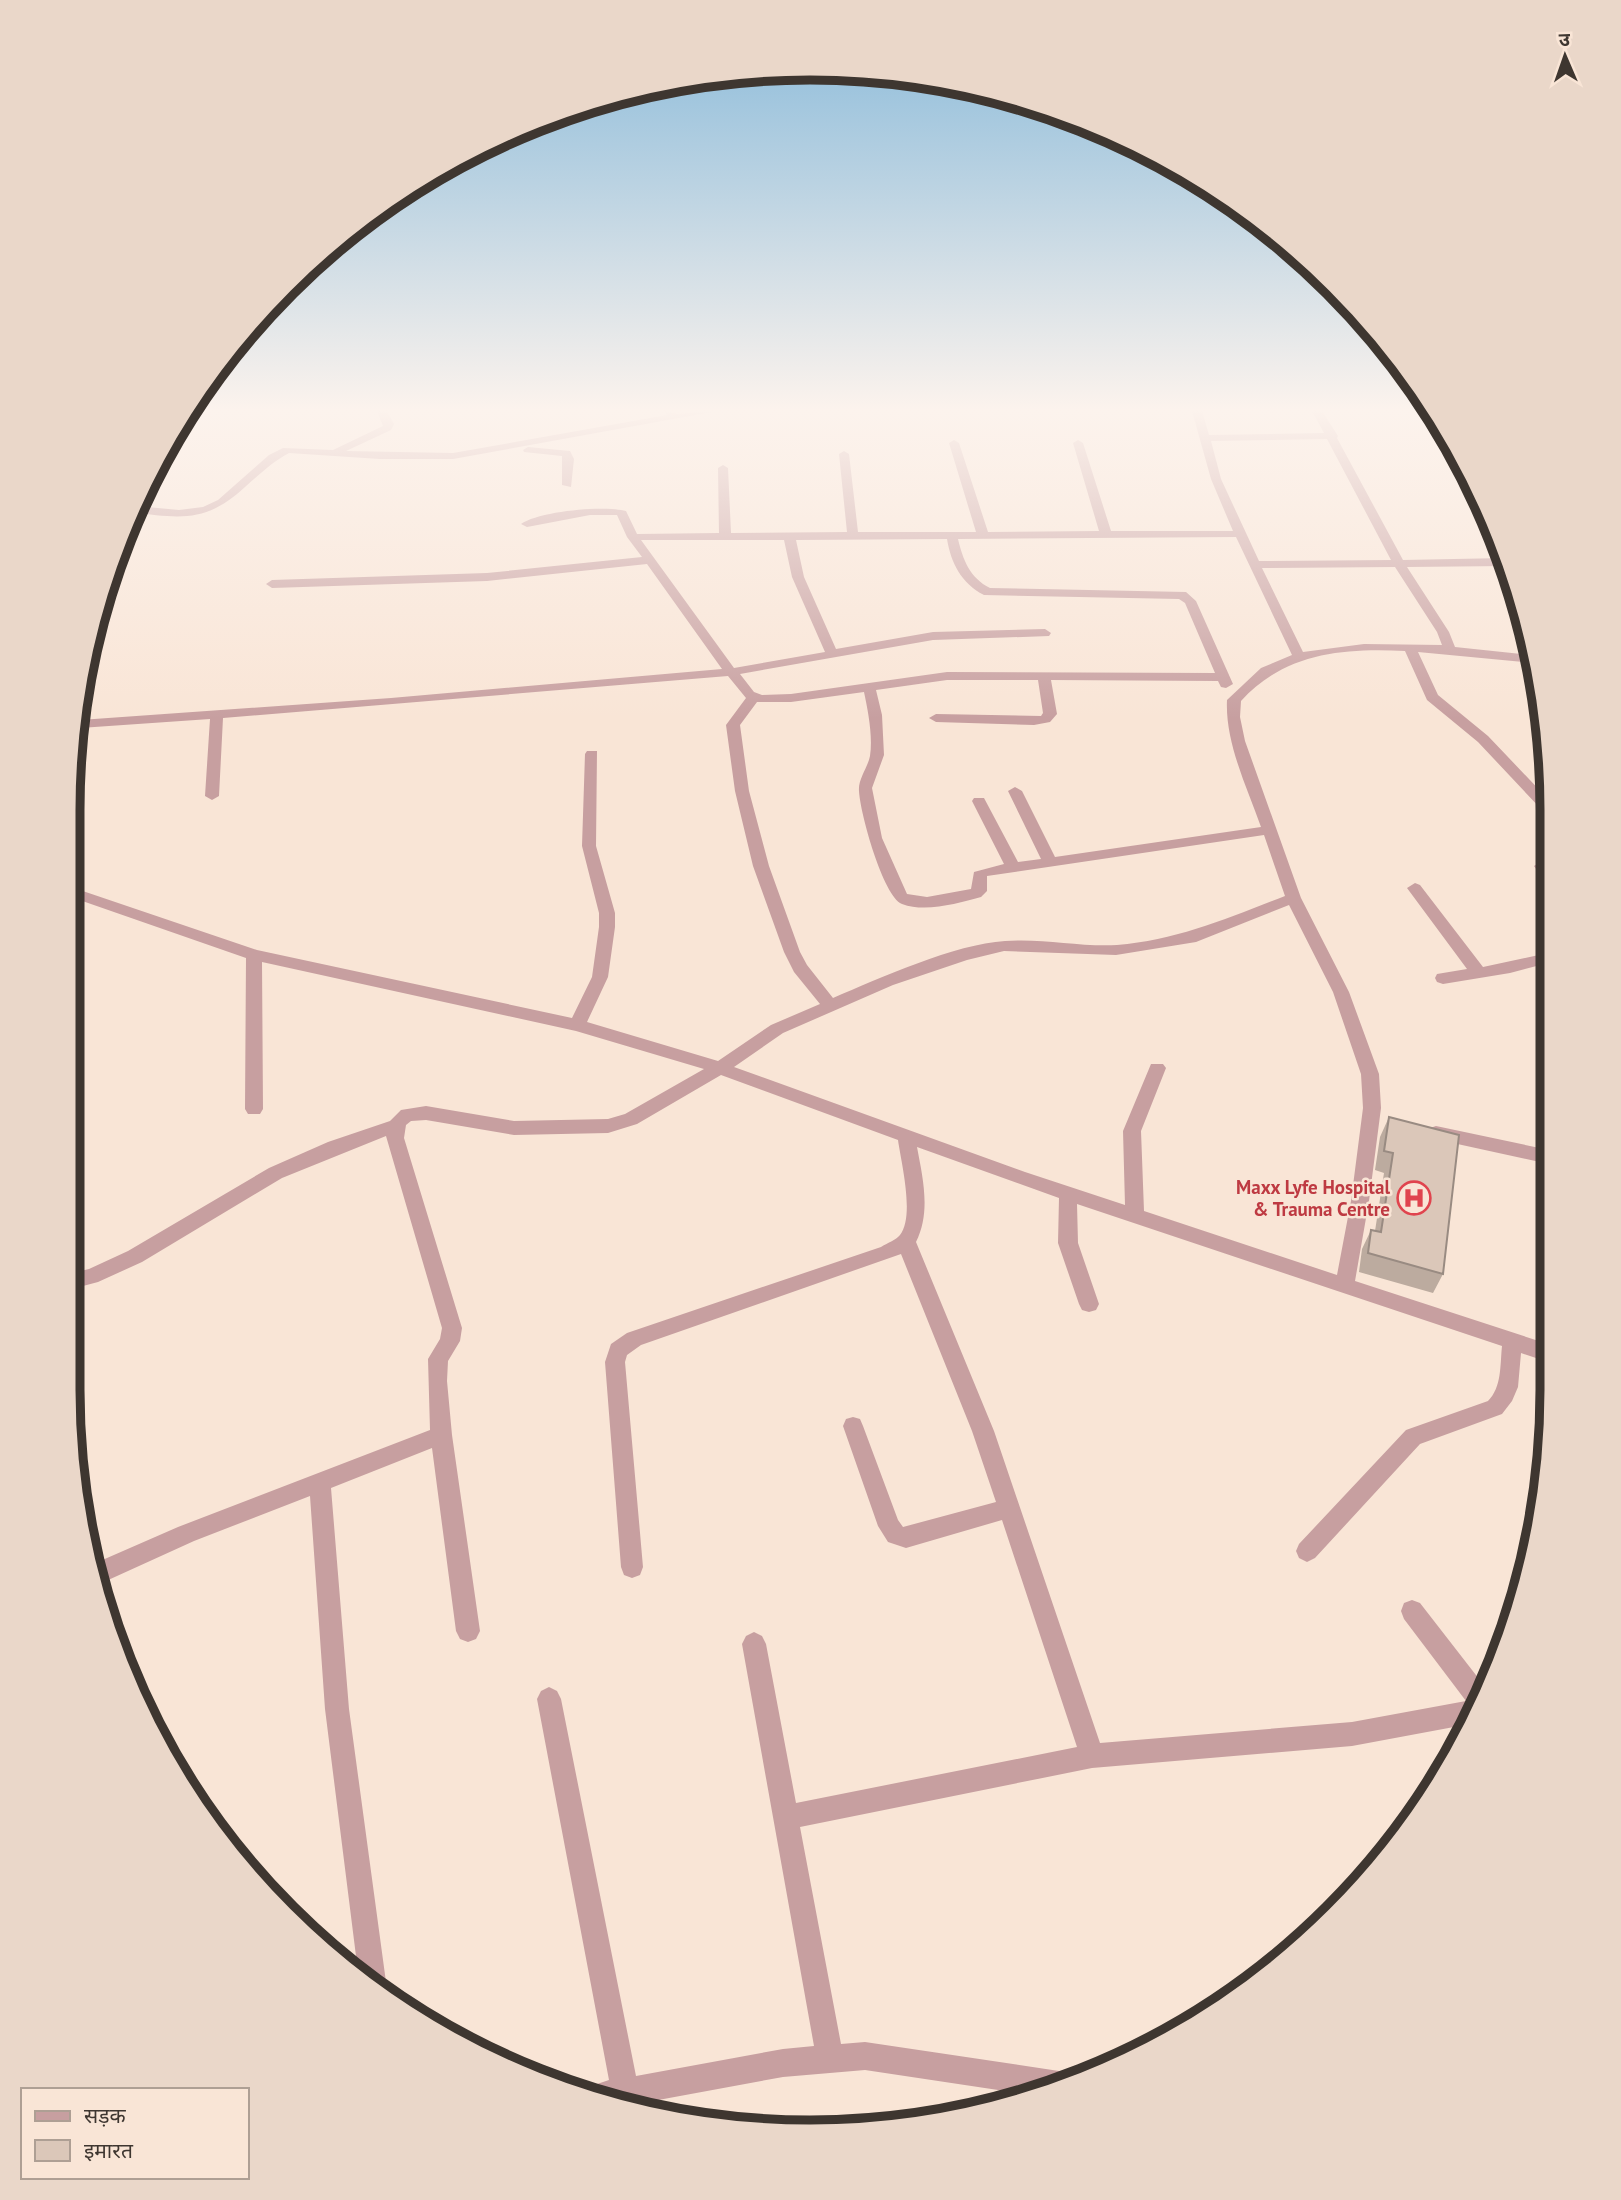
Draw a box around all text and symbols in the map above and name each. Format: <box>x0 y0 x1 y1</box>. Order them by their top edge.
north arrow <box>1530 21 1600 91</box>
text: उ <box>1558 27 1571 51</box>
place label: Maxx Lyfe Hospital & Trauma Centre <box>1236 1175 1390 1221</box>
hospital icon: Maxx Lyfe Hospital & Trauma Centre <box>1395 1179 1433 1217</box>
legend <box>21 2088 248 2179</box>
text: सड़क <box>84 2102 126 2129</box>
text: इमारत <box>84 2137 134 2164</box>

